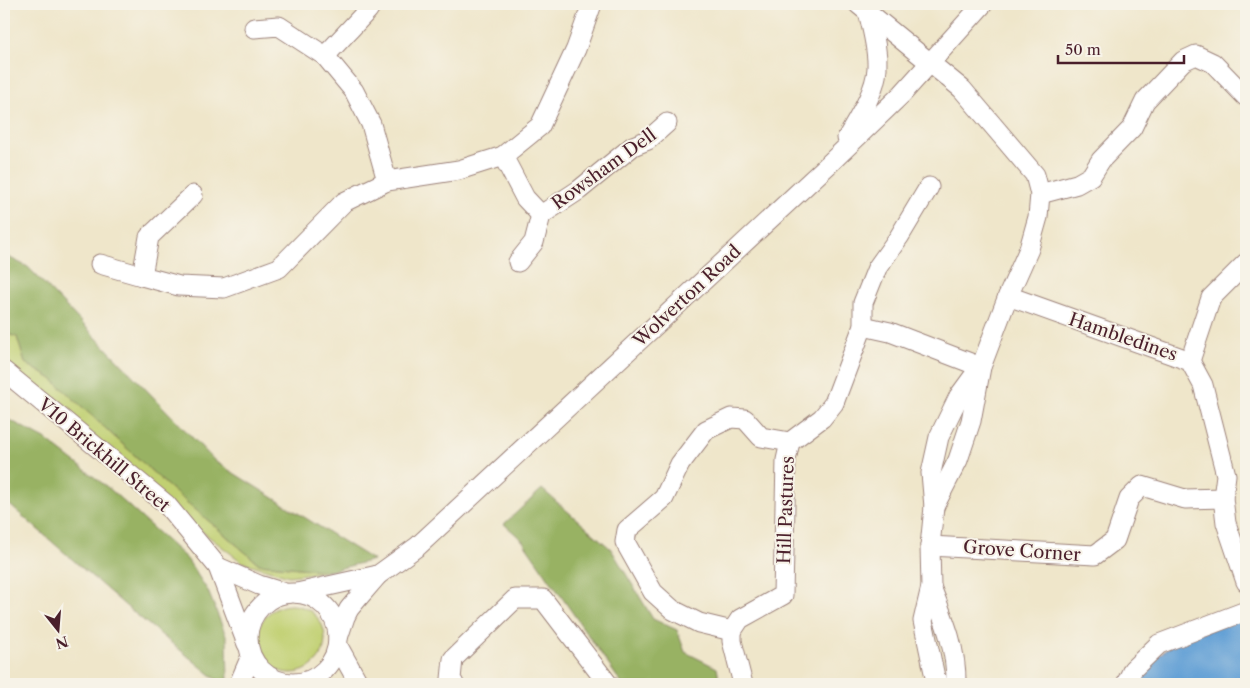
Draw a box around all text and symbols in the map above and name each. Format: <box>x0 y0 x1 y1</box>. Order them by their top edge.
scale bar <box>1058 32 1184 64</box>
text: 50 m <box>1065 40 1101 59</box>
street label: Rowsham Dell <box>548 124 660 214</box>
street label: Wolverton Road <box>628 240 745 352</box>
street label: Hambledines <box>1066 308 1180 366</box>
street label: V10 Brickhill Street <box>33 393 175 517</box>
street label: Hill Pastures <box>773 456 799 564</box>
street label: Grove Corner <box>962 536 1082 566</box>
north arrow <box>32 606 82 656</box>
text: N <box>53 632 70 653</box>

